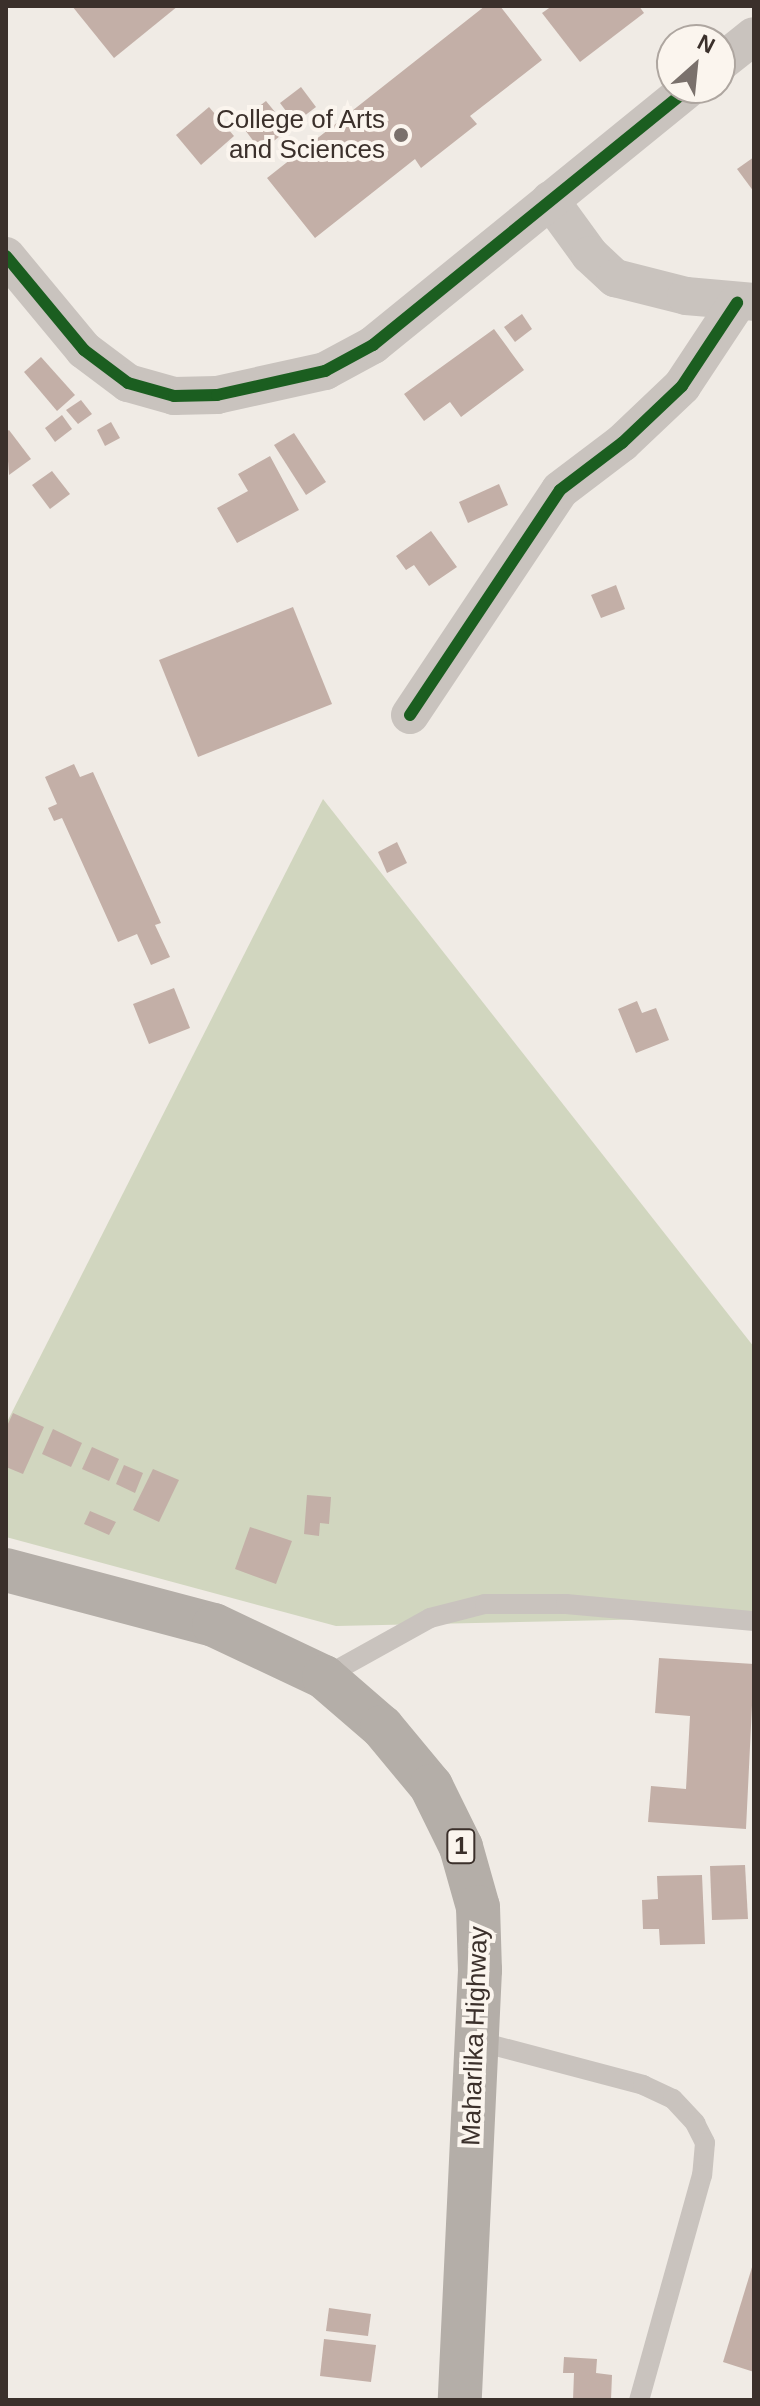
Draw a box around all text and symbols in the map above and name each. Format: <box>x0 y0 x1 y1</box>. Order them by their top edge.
north arrow <box>656 24 736 104</box>
text: N <box>693 29 719 59</box>
place label: College of Arts and Sciences <box>214 104 385 166</box>
marker: College of Arts and Sciences <box>392 126 410 144</box>
road number: 1 <box>445 1826 477 1866</box>
street label: Maharlika Highway <box>456 1926 494 2146</box>

